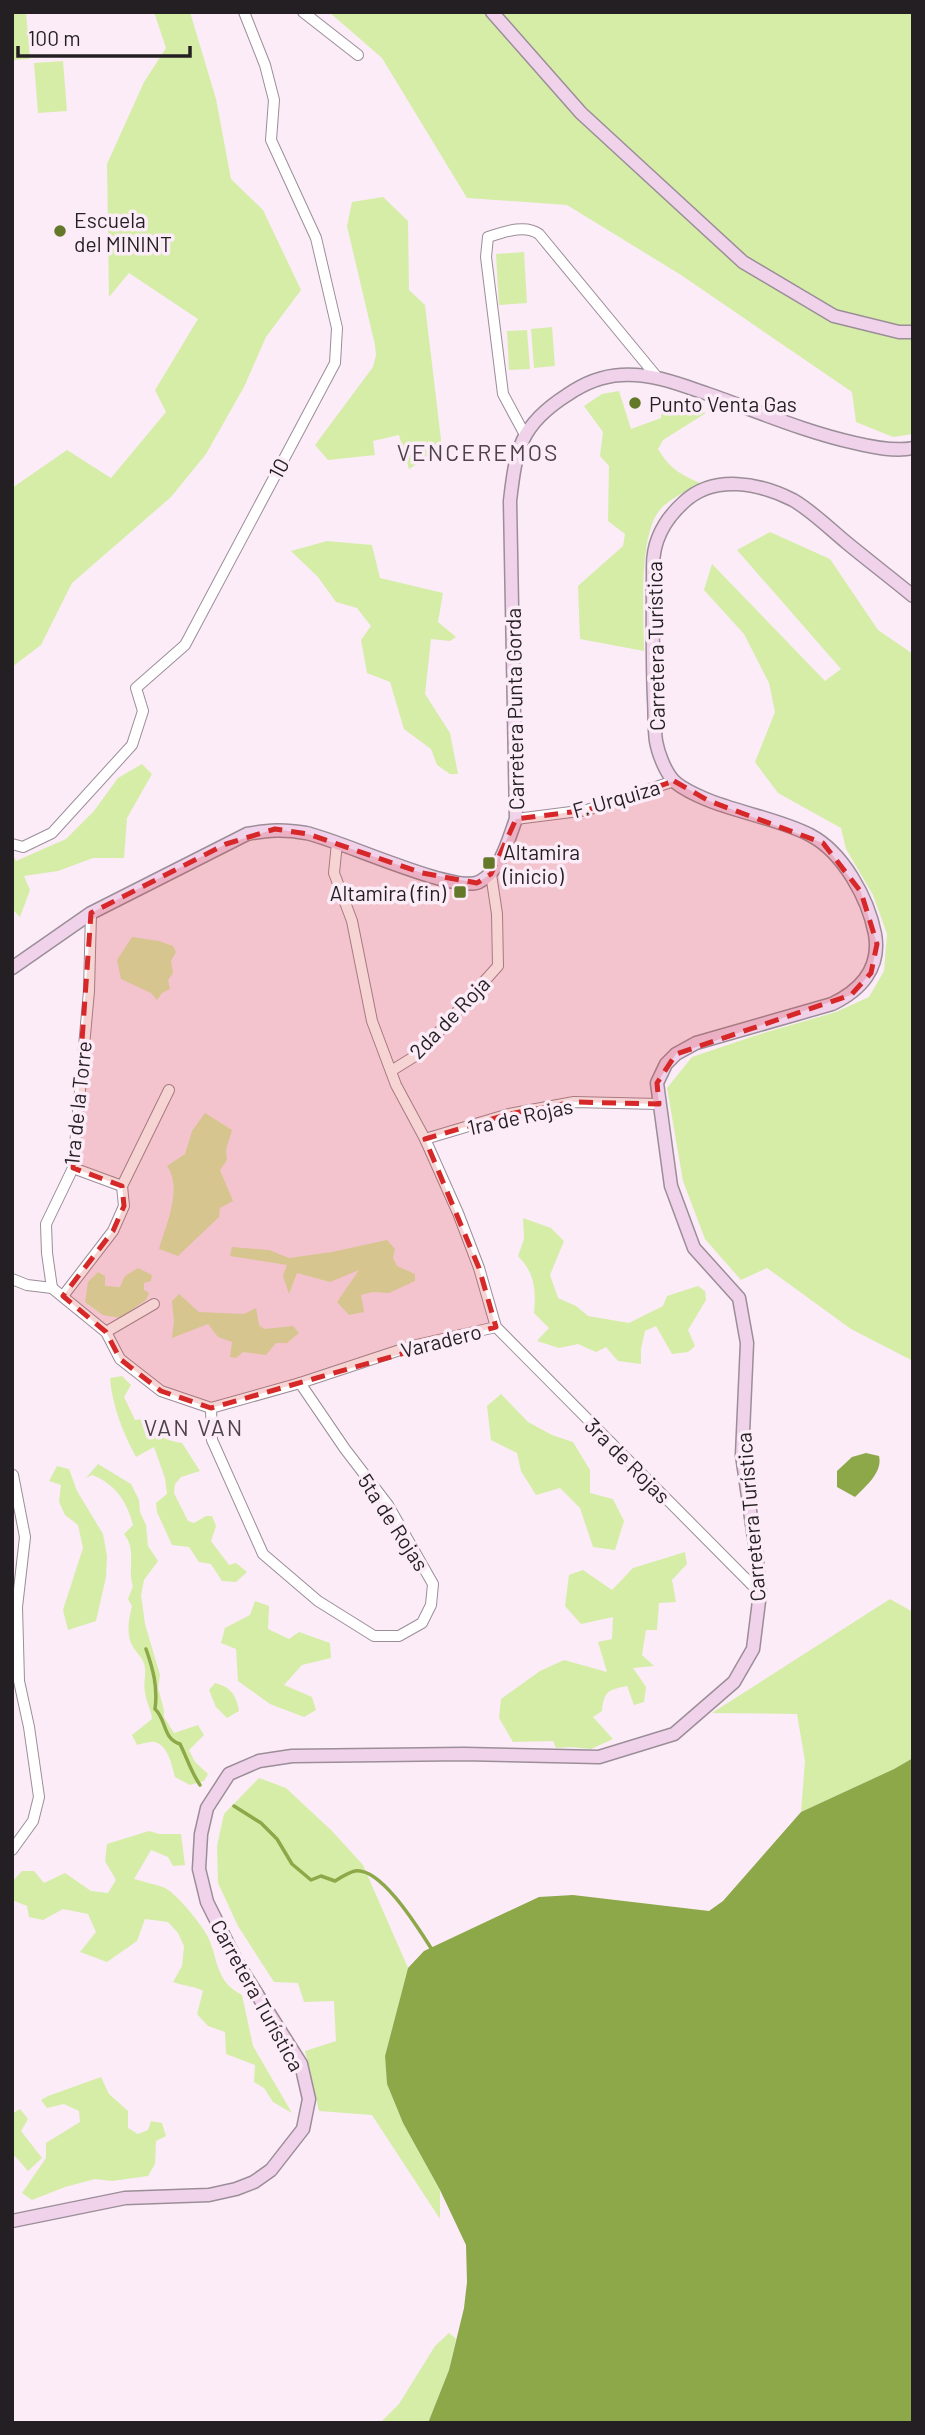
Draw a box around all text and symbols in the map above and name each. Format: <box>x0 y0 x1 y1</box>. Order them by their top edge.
scale bar <box>18 14 189 58</box>
text: 100 m <box>28 25 81 50</box>
place label: Escuela del MININT <box>74 207 172 256</box>
marker: Escuela del MININT <box>52 223 68 239</box>
place label: Punto Venta Gas <box>649 391 797 416</box>
marker: Punto Venta Gas <box>627 395 643 411</box>
district label: VENCEREMOS <box>397 438 559 466</box>
street label: 10 <box>262 454 294 482</box>
street label: Carretera Turística <box>641 561 669 731</box>
street label: Carretera Punta Gorda <box>500 608 528 810</box>
street label: F. Urquiza <box>569 774 663 822</box>
place label: Altamira (inicio) <box>502 839 580 888</box>
marker: Altamira (inicio) <box>481 855 497 871</box>
place label: Altamira (fin) <box>330 880 447 905</box>
marker: Altamira (fin) <box>452 884 468 900</box>
street label: 2da de Roja <box>404 971 494 1063</box>
street label: 1ra de la Torre <box>58 1040 96 1166</box>
street label: 1ra de Rojas <box>465 1093 575 1139</box>
street label: Varadero <box>398 1318 484 1362</box>
street label: 3ra de Rojas <box>580 1412 676 1508</box>
district label: VAN VAN <box>144 1413 244 1441</box>
street label: Carretera Turística <box>730 1431 770 1603</box>
street label: 5ta de Rojas <box>353 1469 435 1575</box>
street label: Carretera Turística <box>206 1915 310 2075</box>

